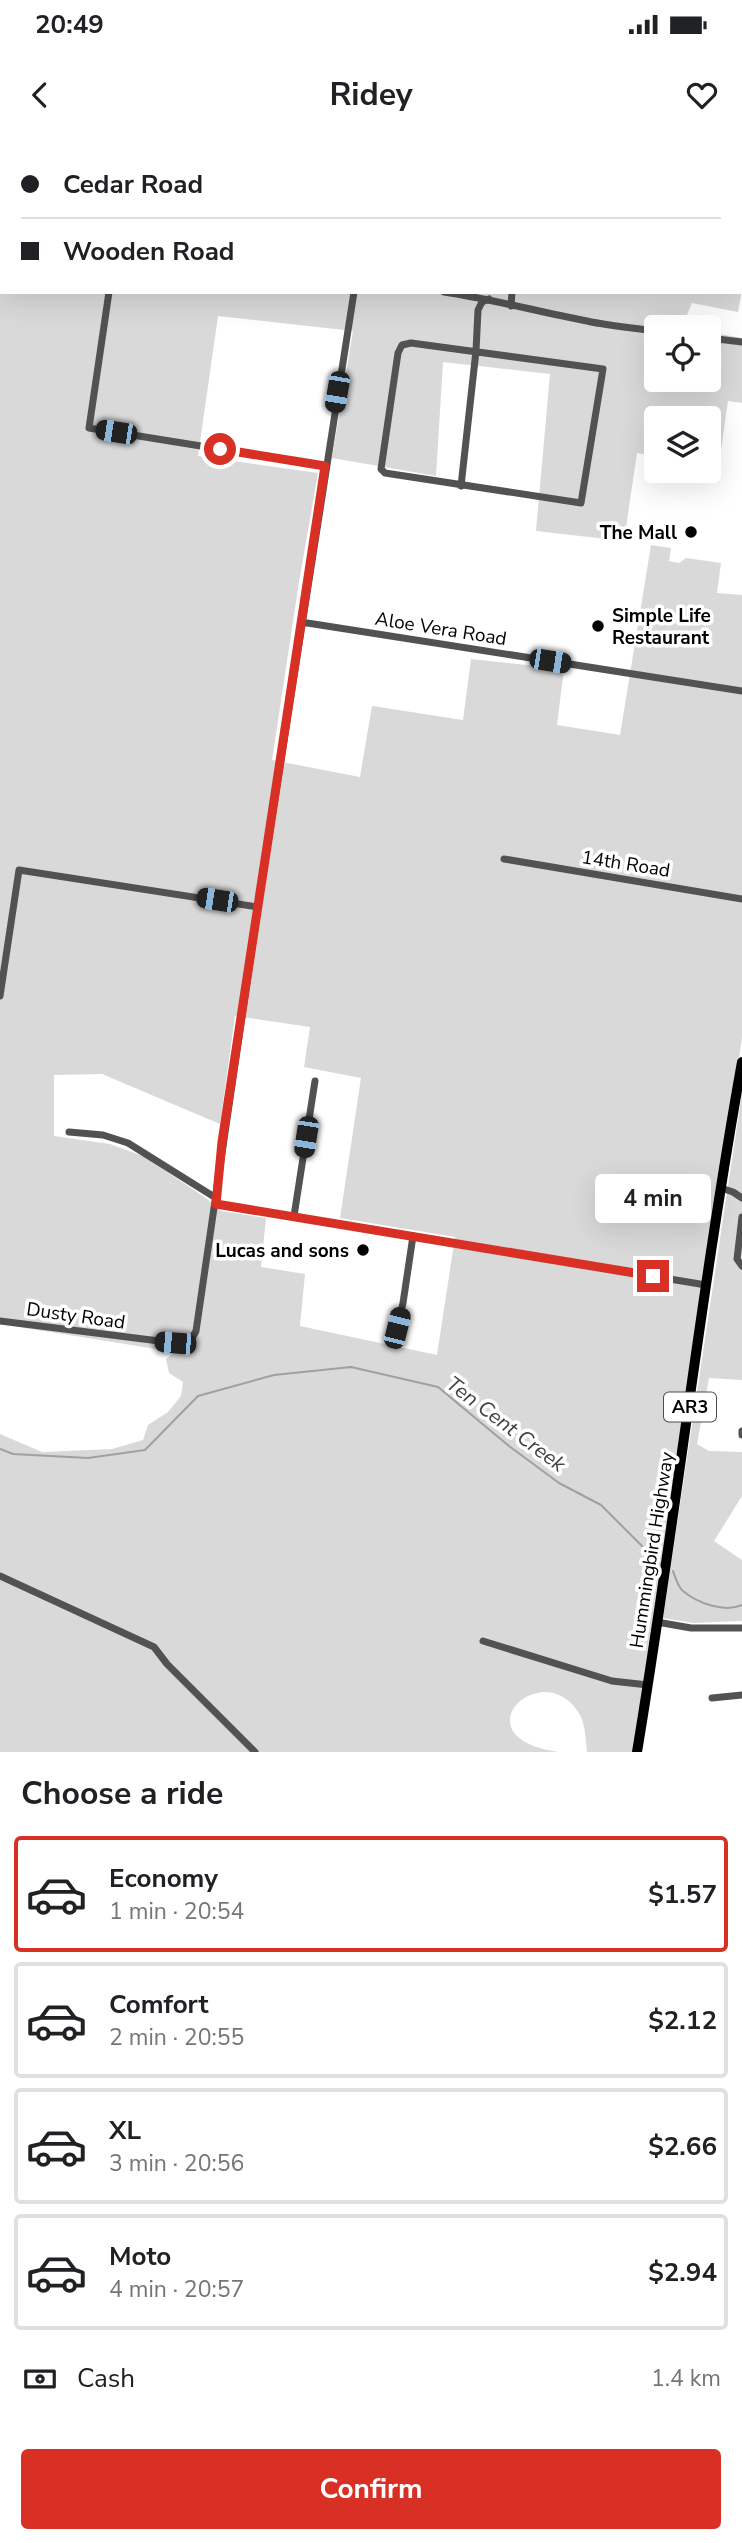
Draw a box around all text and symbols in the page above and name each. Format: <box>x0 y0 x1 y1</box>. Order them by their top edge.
text: 20:49 <box>35 7 104 42</box>
text: Ridey <box>329 73 413 116</box>
icon: back <box>21 76 59 114</box>
icon: heart <box>683 76 721 114</box>
text: Cedar Road <box>63 167 203 202</box>
text: Wooden Road <box>63 234 234 269</box>
map controls <box>644 315 721 483</box>
button: locate <box>644 315 721 392</box>
car <box>324 369 351 415</box>
button: layers <box>644 406 721 483</box>
car <box>94 418 139 446</box>
route start <box>204 433 236 465</box>
place label: The Mall <box>600 520 677 546</box>
marker: The Mall <box>683 524 699 540</box>
place label: Simple Life Restaurant <box>612 603 711 651</box>
street label: Aloe Vera Road <box>373 606 509 652</box>
marker: Simple Life Restaurant <box>590 618 606 634</box>
car <box>528 647 573 675</box>
street label: 14th Road <box>580 844 672 884</box>
car <box>195 886 240 914</box>
car <box>293 1115 320 1159</box>
callout: 4 min <box>595 1174 711 1224</box>
text: 4 min <box>623 1183 683 1214</box>
place label: Lucas and sons <box>215 1238 349 1264</box>
marker: Lucas and sons <box>355 1242 371 1258</box>
route end <box>637 1260 669 1292</box>
street label: Dusty Road <box>25 1296 127 1336</box>
car <box>382 1305 413 1351</box>
car <box>154 1331 197 1355</box>
water label: Ten Cent Creek <box>440 1370 572 1479</box>
road number: AR3 <box>664 1392 716 1422</box>
street label: Hummingbird Highway <box>624 1450 680 1650</box>
text: Choose a ride <box>21 1772 223 1815</box>
text: Economy <box>109 1861 218 1896</box>
icon: car <box>25 1863 88 1926</box>
text: $1.57 <box>648 1877 717 1912</box>
text: 1 min · 20:54 <box>109 1896 244 1927</box>
text: Comfort <box>109 1987 209 2022</box>
icon: car <box>25 1989 88 2052</box>
text: $2.12 <box>648 2003 717 2038</box>
text: 2 min · 20:55 <box>109 2022 244 2053</box>
text: XL <box>109 2113 141 2148</box>
icon: car <box>25 2115 88 2178</box>
text: $2.66 <box>648 2129 717 2164</box>
text: 3 min · 20:56 <box>109 2148 244 2179</box>
text: Moto <box>109 2239 171 2274</box>
icon: car <box>25 2241 88 2304</box>
text: $2.94 <box>648 2255 717 2290</box>
text: 4 min · 20:57 <box>109 2274 244 2305</box>
icon: cash <box>21 2360 59 2398</box>
text: Cash <box>77 2361 135 2396</box>
text: 1.4 km <box>651 2363 721 2394</box>
button: Confirm <box>21 2449 721 2529</box>

